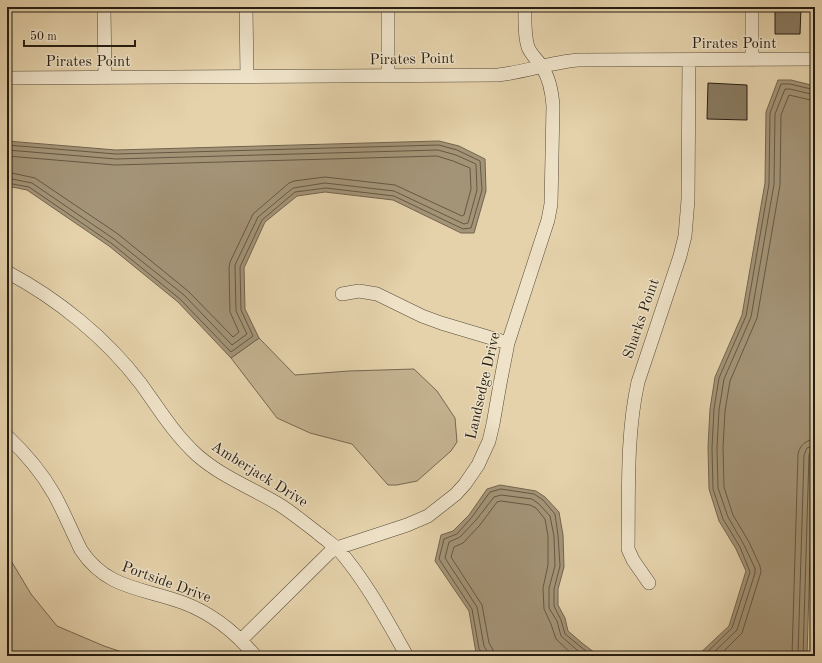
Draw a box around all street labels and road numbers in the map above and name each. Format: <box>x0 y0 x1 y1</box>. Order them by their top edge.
street label: Pirates Point <box>692 37 776 52</box>
street label: Pirates Point <box>369 52 455 68</box>
street label: Pirates Point <box>46 55 130 70</box>
street label: Sharks Point <box>621 277 663 361</box>
street label: Landsedge Drive <box>464 331 504 441</box>
street label: Amberjack Drive <box>208 439 310 511</box>
street label: Portside Drive <box>119 560 213 606</box>

